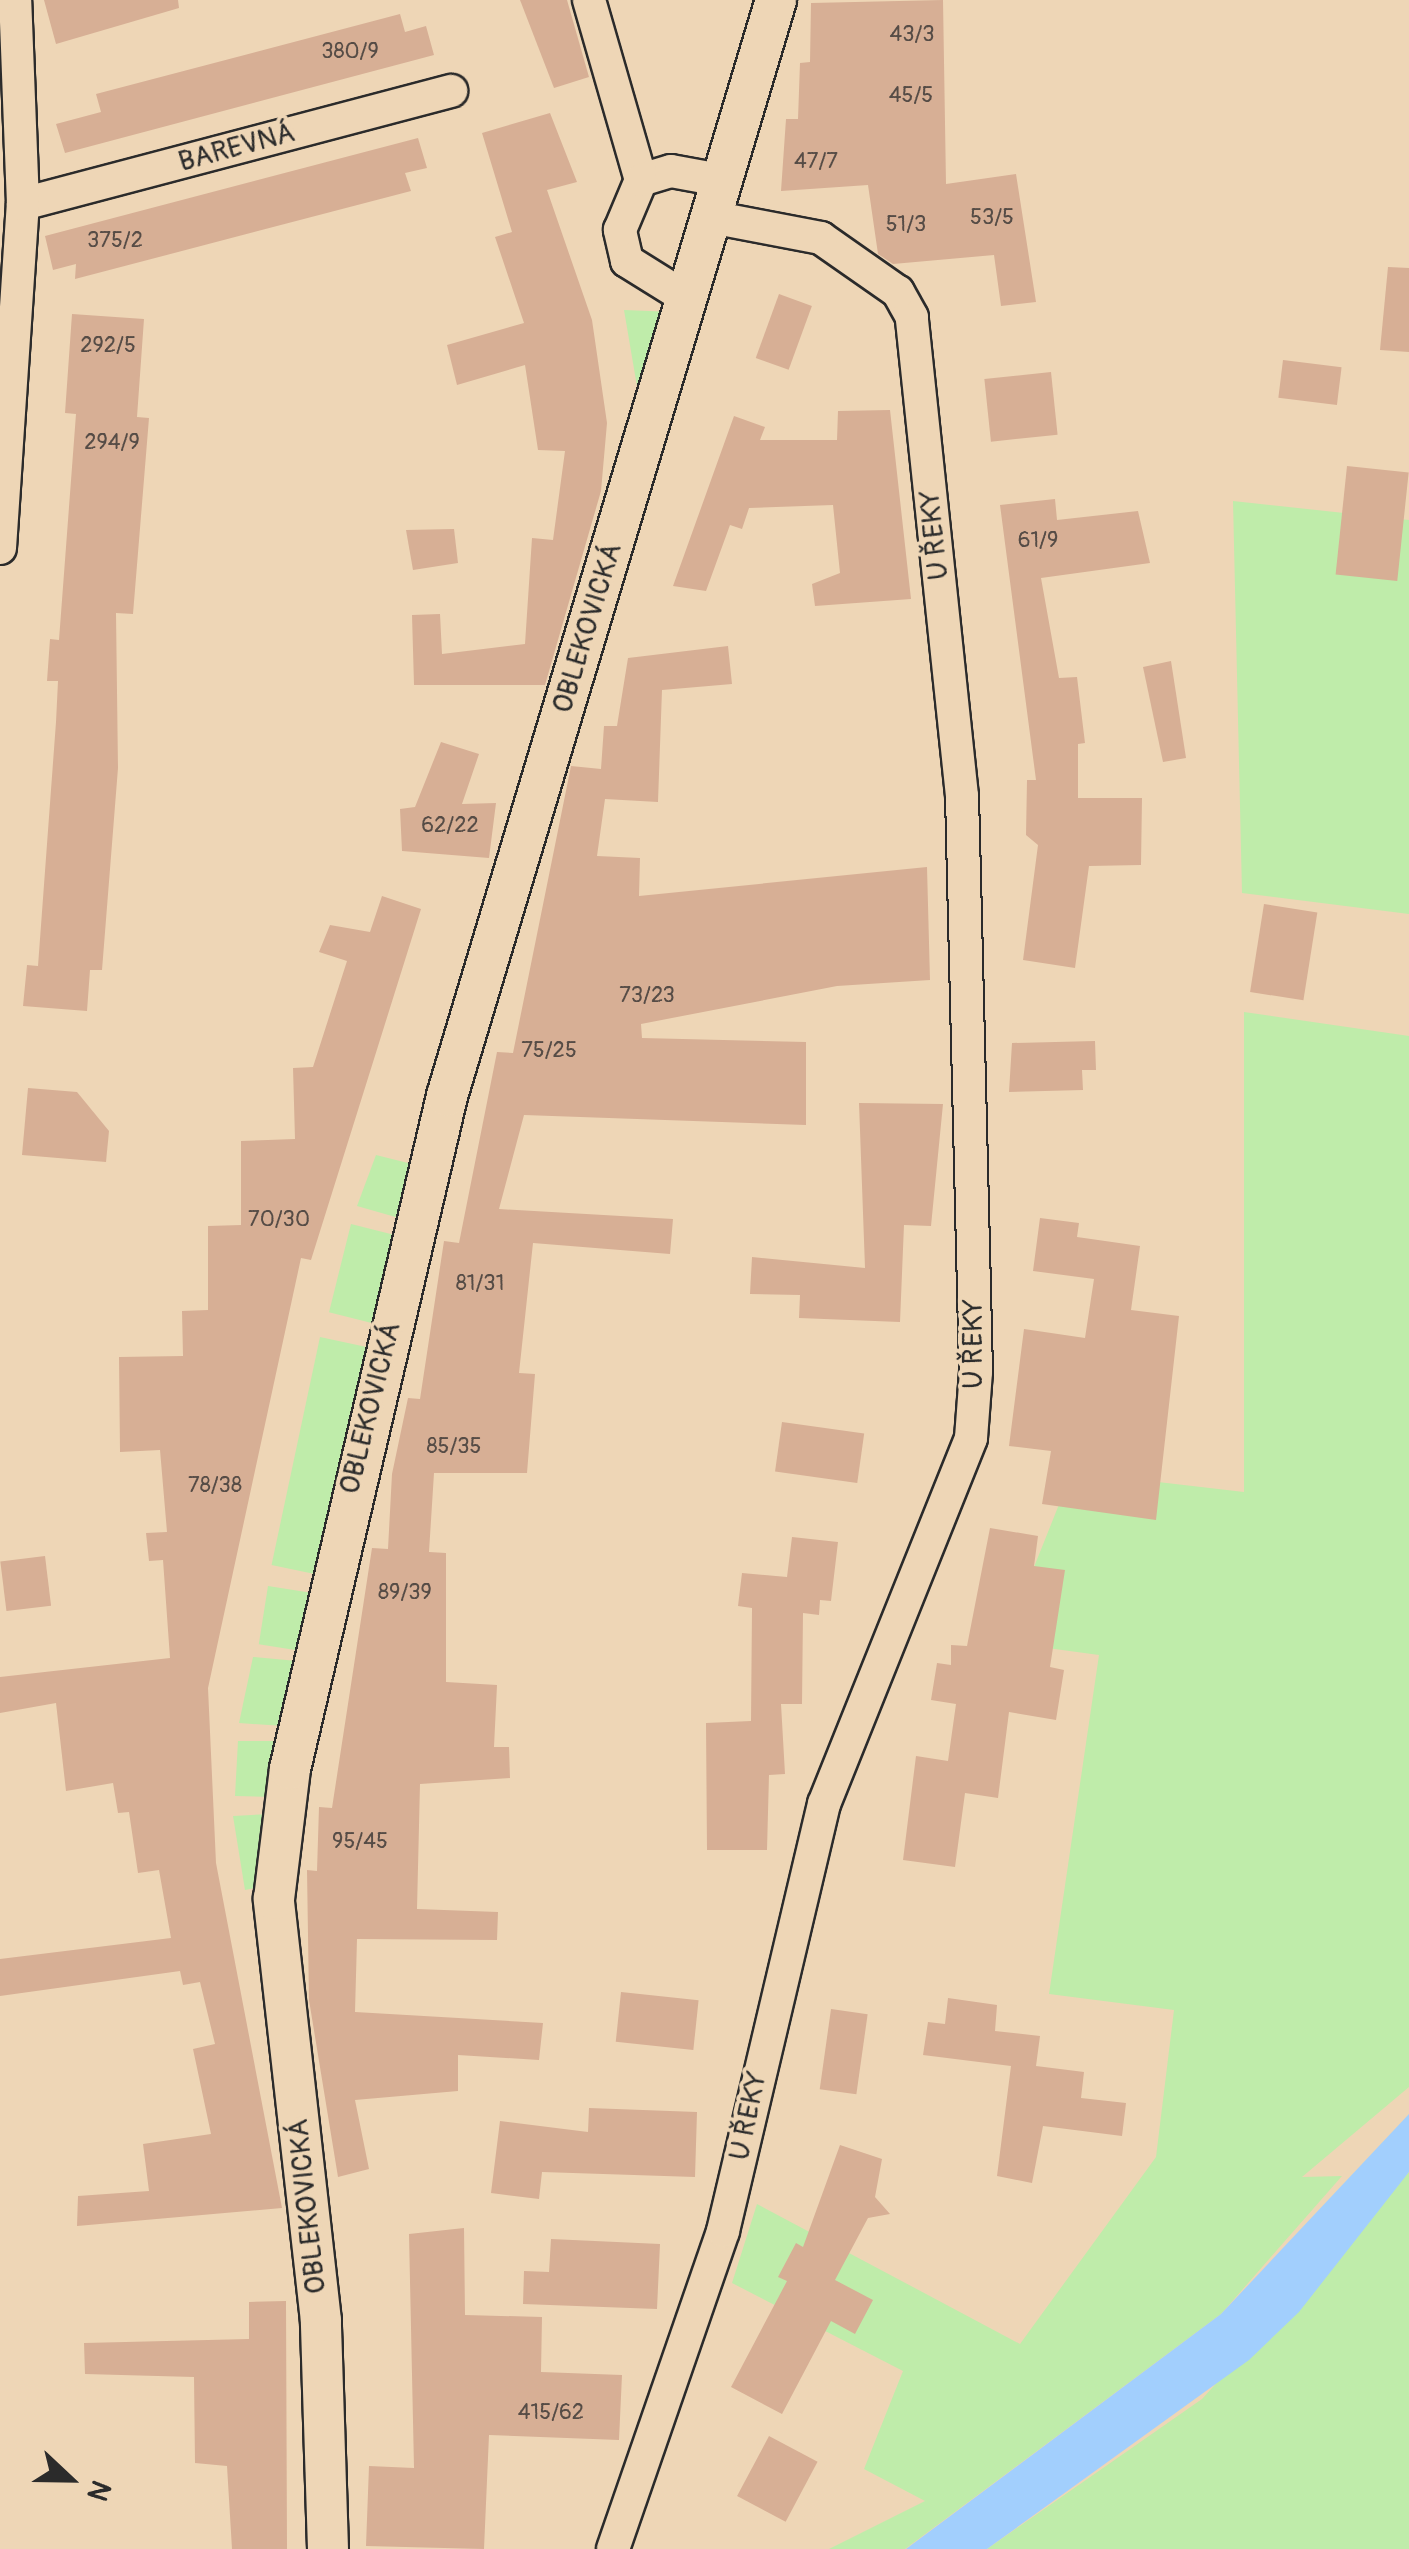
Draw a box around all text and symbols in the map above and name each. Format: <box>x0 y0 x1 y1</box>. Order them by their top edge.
house number: 43/3 <box>889 22 935 48</box>
house number: 380/9 <box>321 39 379 65</box>
house number: 45/5 <box>889 83 933 109</box>
street label: BAREVNÁ <box>175 116 299 180</box>
house number: 47/7 <box>794 149 838 175</box>
house number: 53/5 <box>970 205 1014 231</box>
house number: 51/3 <box>886 212 926 238</box>
house number: 375/2 <box>87 228 143 254</box>
house number: 292/5 <box>80 333 136 359</box>
house number: 294/9 <box>84 430 140 456</box>
street label: U ŘEKY <box>914 488 956 582</box>
house number: 61/9 <box>1018 528 1058 554</box>
street label: OBLEKOVICKÁ <box>546 539 630 717</box>
house number: 62/22 <box>421 813 479 839</box>
house number: 73/23 <box>619 983 675 1009</box>
house number: 75/25 <box>521 1038 577 1064</box>
house number: 70/30 <box>248 1207 310 1233</box>
house number: 81/31 <box>456 1271 504 1297</box>
street label: U ŘEKY <box>957 1299 991 1389</box>
street label: OBLEKOVICKÁ <box>333 1318 409 1498</box>
house number: 85/35 <box>426 1434 482 1460</box>
house number: 78/38 <box>188 1473 242 1499</box>
house number: 89/39 <box>378 1580 432 1606</box>
house number: 95/45 <box>332 1829 388 1855</box>
street label: U ŘEKY <box>723 2068 775 2164</box>
street label: OBLEKOVICKÁ <box>282 2117 334 2295</box>
house number: 415/62 <box>518 2400 584 2426</box>
north arrow <box>20 2429 120 2529</box>
text: N <box>79 2475 118 2506</box>

